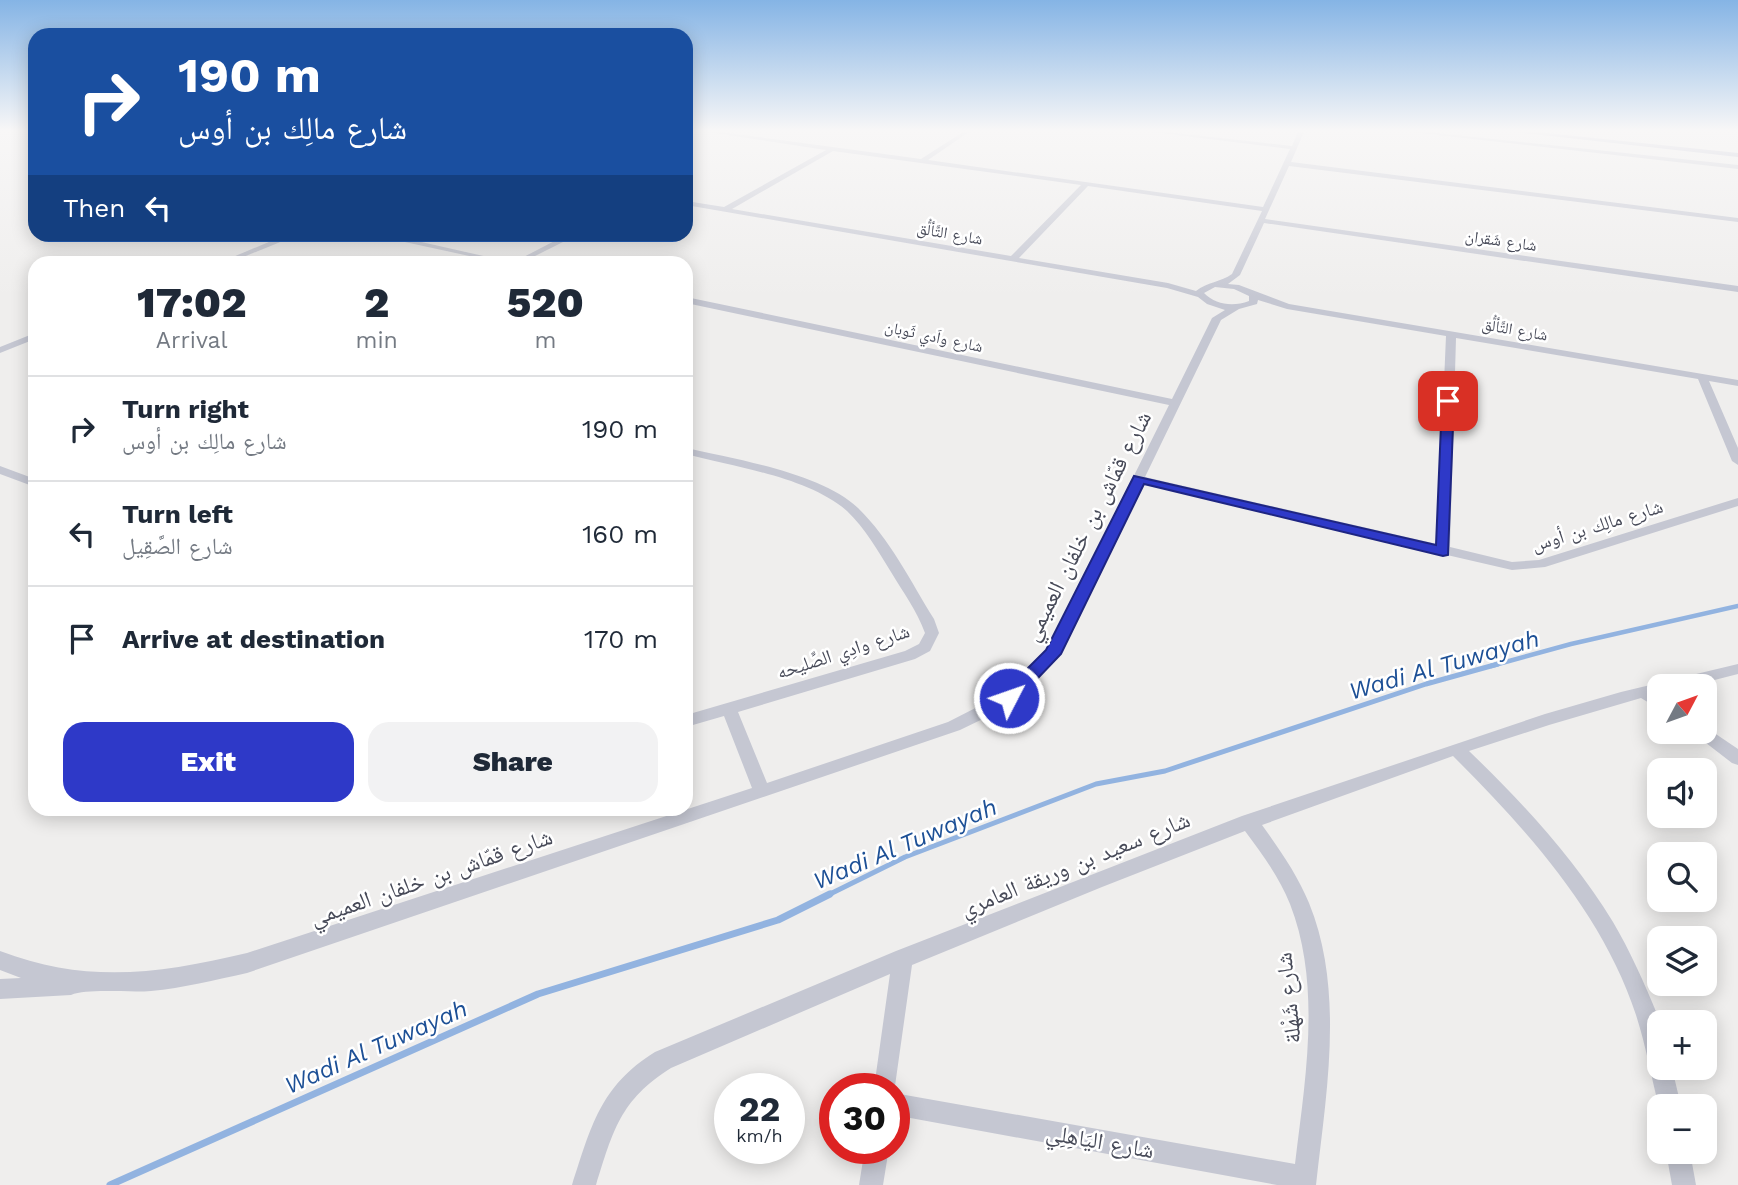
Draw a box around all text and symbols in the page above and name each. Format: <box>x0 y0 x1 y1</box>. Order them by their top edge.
text: 190 m <box>178 46 321 104</box>
icon: right <box>63 56 154 147</box>
text: شارع مالِك بن أوس <box>178 109 407 147</box>
icon: left <box>139 189 177 227</box>
text: Then <box>63 193 125 223</box>
street label: شارع التَّألُّق <box>915 216 985 250</box>
street label: شارع شَقران <box>1464 226 1538 256</box>
text: 17:02 <box>137 278 246 327</box>
text: 2 <box>364 278 389 327</box>
text: 520 <box>507 278 584 327</box>
street label: شارع التَّألُّق <box>1480 312 1550 346</box>
street label: شارع واَدي ثَوبان <box>882 317 985 359</box>
text: Arrival <box>156 327 228 354</box>
text: min <box>355 327 398 354</box>
text: m <box>534 327 556 354</box>
pin <box>1418 371 1478 431</box>
icon: arrive <box>1429 382 1467 420</box>
text: Turn right <box>122 394 249 424</box>
street label: شارع قمّاش بن خلفان العميمي <box>1018 407 1162 648</box>
icon: right <box>63 410 101 448</box>
text: 190 m <box>582 414 658 444</box>
text: شارع مالِك بن أوس <box>122 428 287 455</box>
street label: شارع مالِك بن أوس <box>1529 495 1666 557</box>
text: Turn left <box>122 499 233 529</box>
icon: left <box>63 515 101 553</box>
text: 160 m <box>582 519 658 549</box>
text: شارع الصَّقِيل <box>122 533 233 560</box>
street label: شارع وادِي الصِّليحه <box>774 619 914 687</box>
icon: arrive <box>63 620 101 658</box>
text: Arrive at destination <box>122 624 385 654</box>
text: 170 m <box>584 624 658 654</box>
water label: Wadi Al Tuwayah <box>1346 624 1542 706</box>
position arrow <box>972 661 1046 735</box>
north arrow <box>1647 674 1717 744</box>
map controls <box>1647 674 1717 1164</box>
button: Exit <box>63 722 354 802</box>
button: Share <box>368 722 658 802</box>
button: sound <box>1647 758 1717 828</box>
water label: Wadi Al Tuwayah <box>809 793 1001 895</box>
street label: شارع سعيد بن وريقة العامري <box>956 806 1196 927</box>
street label: شارع قمّاش بن خلفان العميمي <box>306 823 557 936</box>
button: search <box>1647 842 1717 912</box>
button: layers <box>1647 926 1717 996</box>
street label: شارع شَهْلة <box>1270 951 1308 1045</box>
water label: Wadi Al Tuwayah <box>280 994 472 1100</box>
button: + <box>1647 1010 1717 1080</box>
speed limit sign: 30 <box>819 1073 910 1164</box>
text: 22 <box>739 1088 780 1130</box>
button: − <box>1647 1094 1717 1164</box>
street label: شارع اليَاهِلِي <box>1043 1119 1156 1169</box>
text: km/h <box>736 1125 783 1146</box>

